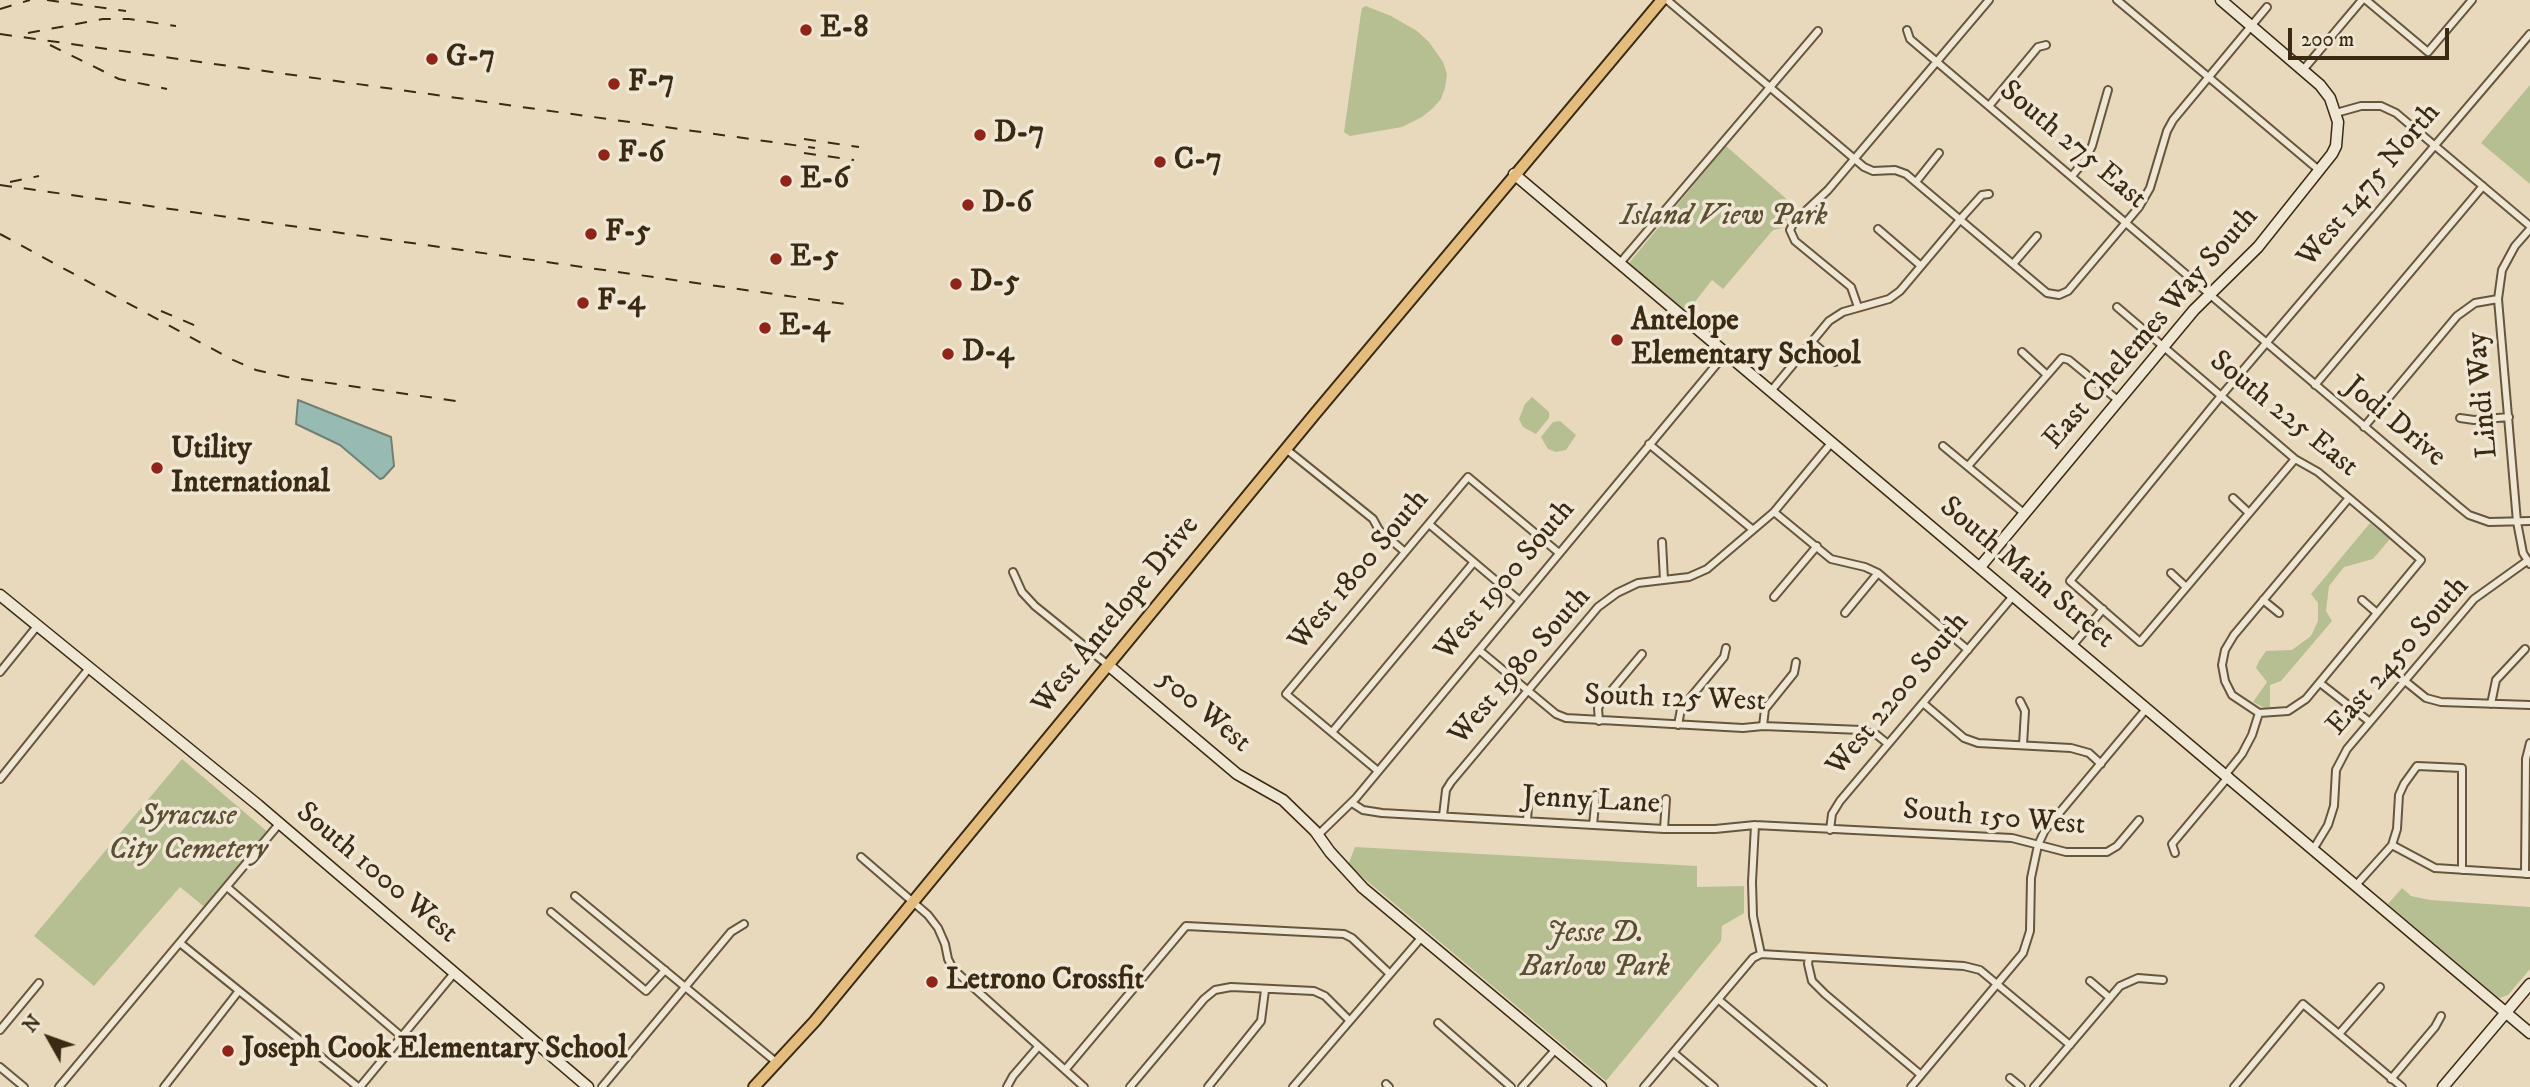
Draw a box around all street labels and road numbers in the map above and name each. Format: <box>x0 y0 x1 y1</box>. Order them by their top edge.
street label: South 275 East <box>1991 74 2153 218</box>
street label: West 1475 North <box>2291 96 2449 276</box>
street label: East Chelemes Way South <box>2037 200 2267 458</box>
street label: Lindi Way <box>2461 330 2507 460</box>
street label: South 225 East <box>2201 344 2365 486</box>
street label: Jodi Drive <box>2336 370 2452 476</box>
street label: West 1800 South <box>1282 483 1438 659</box>
street label: South Main Street <box>1931 490 2121 658</box>
street label: West 1900 South <box>1428 493 1584 669</box>
street label: West Antelope Drive <box>1026 509 1208 723</box>
street label: East 2450 South <box>2320 570 2478 744</box>
street label: West 1980 South <box>1442 580 1600 754</box>
street label: West 2200 South <box>1820 606 1978 784</box>
street label: 500 West <box>1149 662 1257 762</box>
street label: South 125 West <box>1584 679 1766 721</box>
street label: Jenny Lane <box>1521 780 1661 824</box>
street label: South 150 West <box>1901 793 2087 845</box>
street label: South 1000 West <box>288 796 464 952</box>

